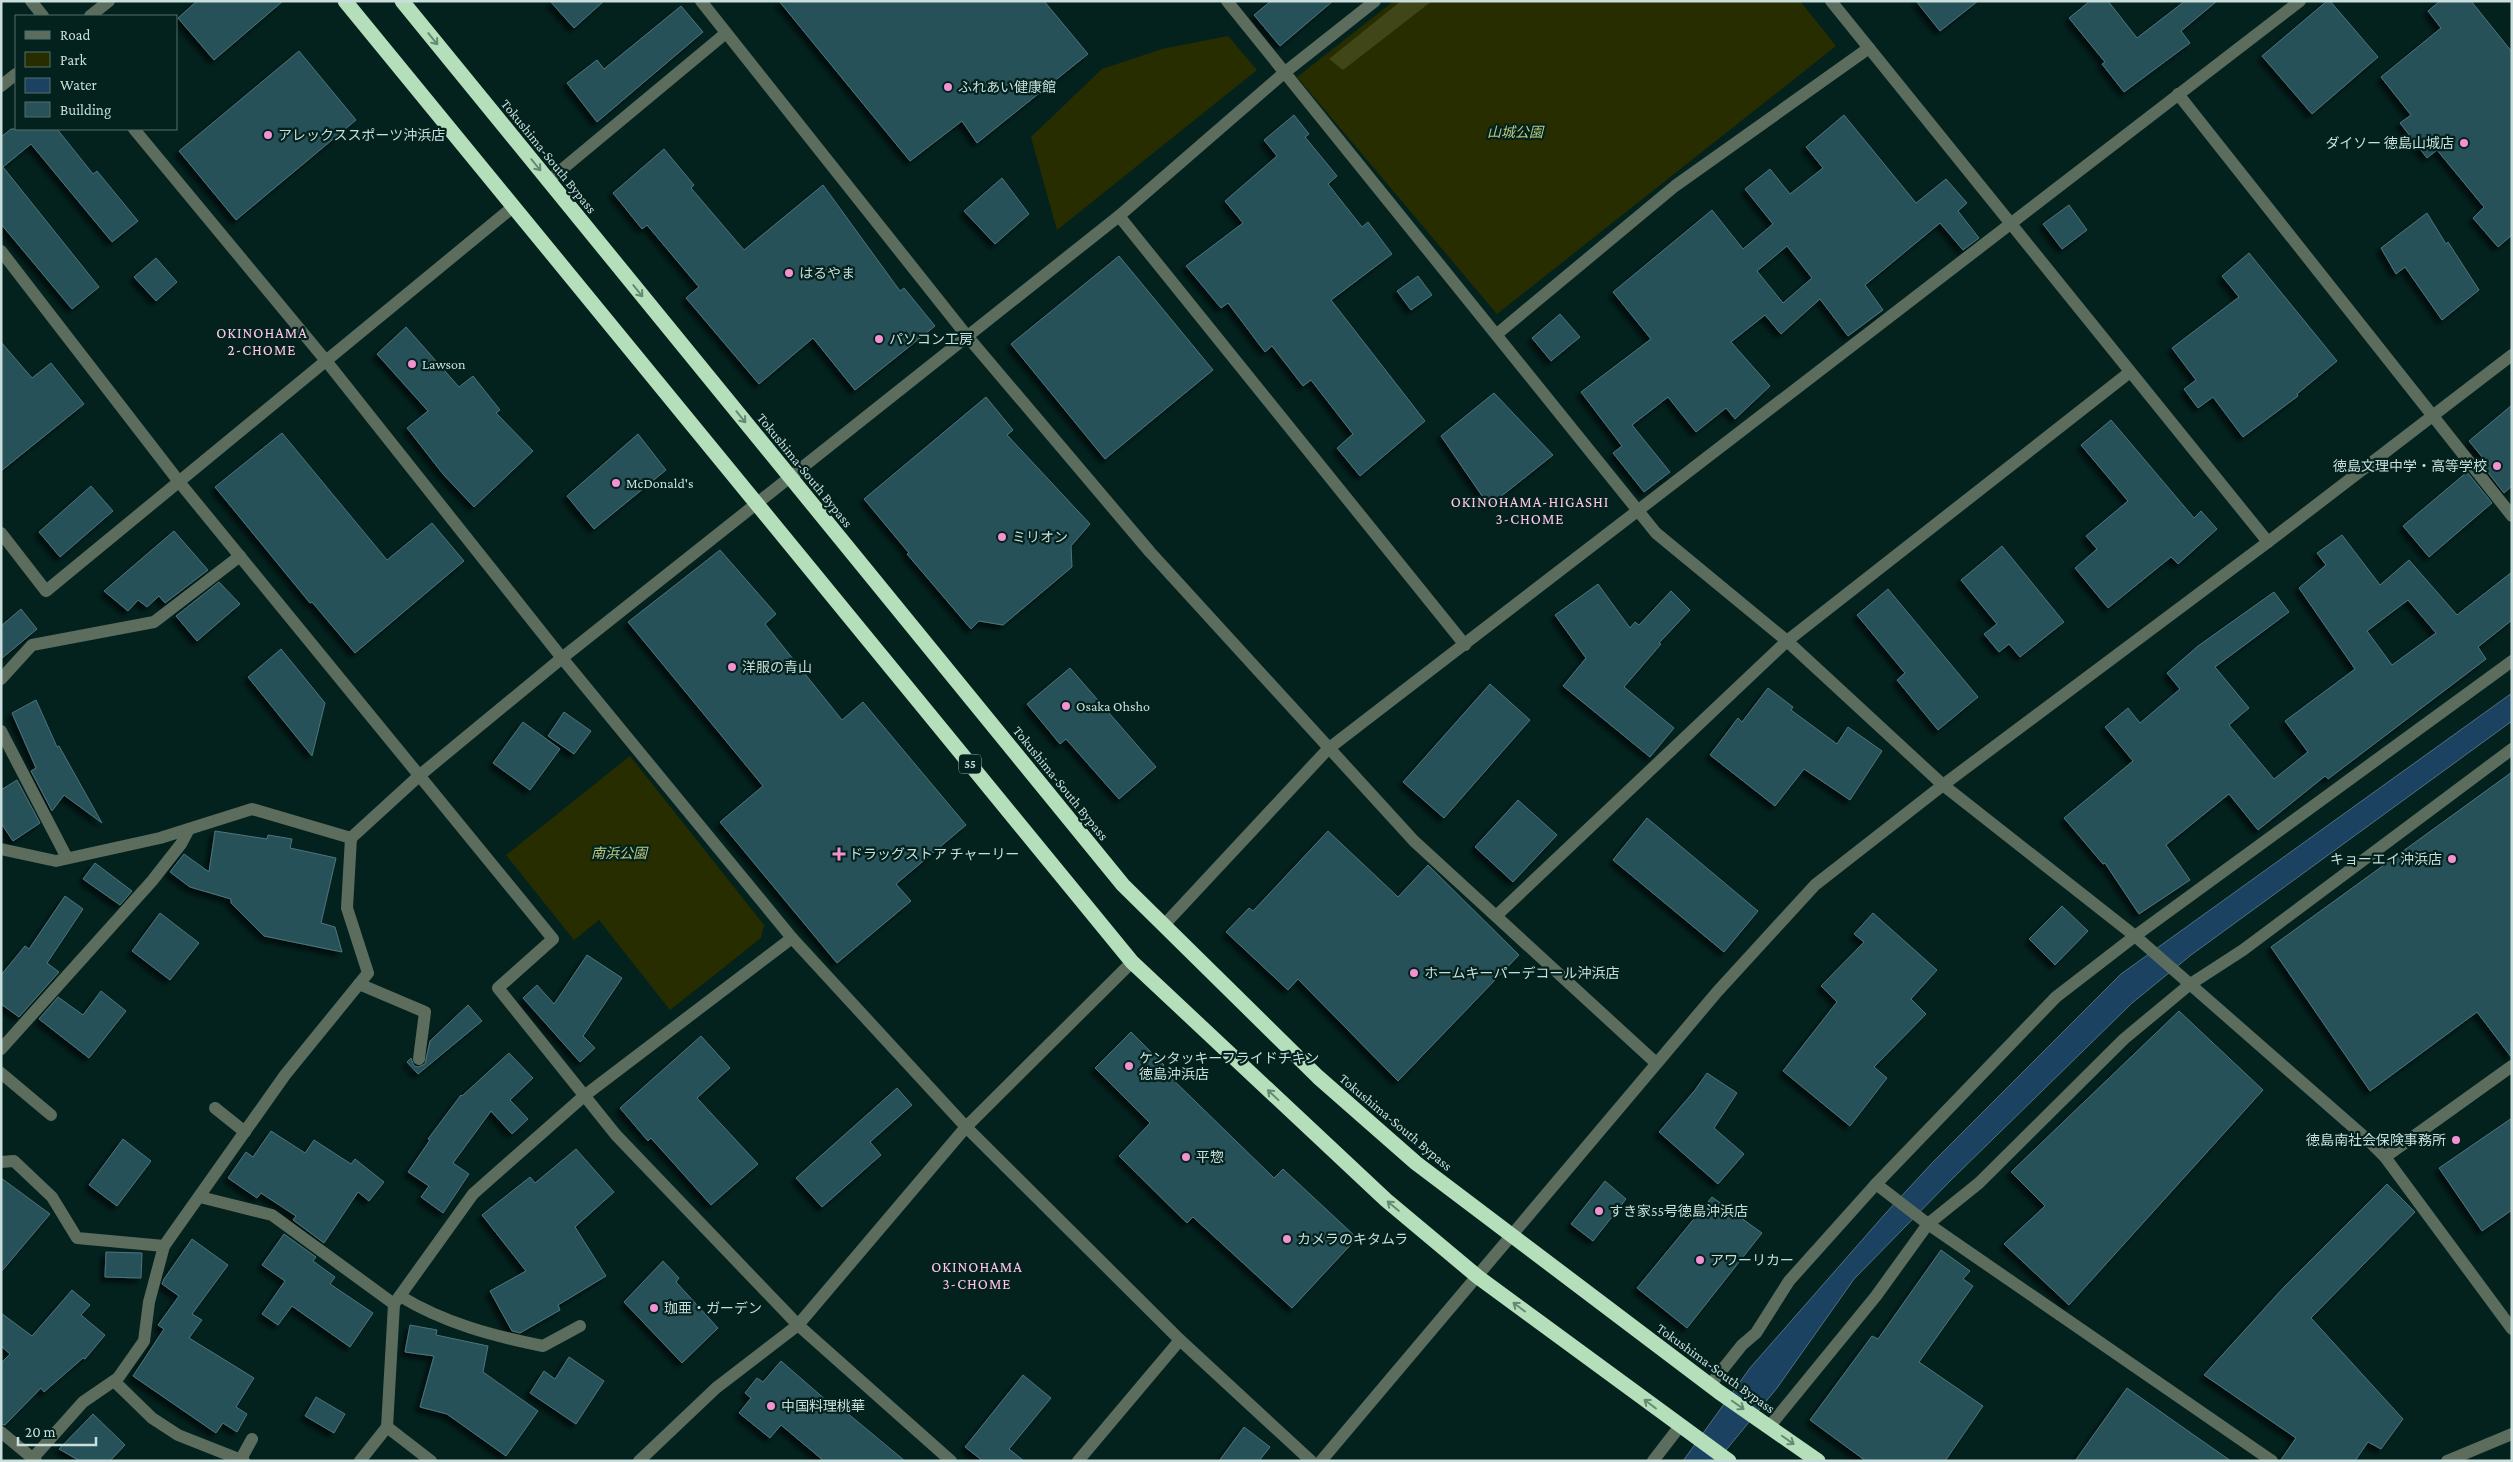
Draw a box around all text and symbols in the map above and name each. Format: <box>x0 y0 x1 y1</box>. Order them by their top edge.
legend <box>15 15 178 130</box>
text: Road <box>60 27 91 43</box>
one-way arrow <box>427 32 438 45</box>
text: Park <box>60 52 87 68</box>
text: Water <box>60 77 97 93</box>
place label: ふれあい健康館 <box>958 79 1056 95</box>
marker: ふれあい健康館 <box>942 81 954 93</box>
street label: Tokushima-South Bypass <box>498 96 600 216</box>
text: Building <box>60 102 111 119</box>
park label: 山城公園 <box>1487 124 1545 140</box>
place label: アレックススポーツ沖浜店 <box>278 127 445 143</box>
marker: アレックススポーツ沖浜店 <box>262 129 274 141</box>
place label: ダイソー 徳島山城店 <box>2325 135 2454 151</box>
marker: ダイソー 徳島山城店 <box>2458 137 2470 149</box>
one-way arrow <box>530 158 541 171</box>
place label: はるやま <box>799 265 855 281</box>
marker: はるやま <box>783 267 795 279</box>
one-way arrow <box>633 284 644 297</box>
district label: OKINOHAMA 2-CHOME <box>216 325 308 358</box>
place label: パソコン工房 <box>889 331 973 347</box>
marker: パソコン工房 <box>873 333 885 345</box>
place label: Lawson <box>422 356 466 372</box>
marker: Lawson <box>406 358 418 370</box>
one-way arrow <box>735 410 746 423</box>
street label: Tokushima-South Bypass <box>754 410 856 530</box>
place label: 徳島文理中学・高等学校 <box>2333 458 2487 474</box>
marker: 徳島文理中学・高等学校 <box>2491 460 2503 472</box>
place label: McDonald's <box>626 475 693 491</box>
marker: McDonald's <box>610 477 622 489</box>
district label: OKINOHAMA-HIGASHI 3-CHOME <box>1451 494 1609 527</box>
place label: ミリオン <box>1012 529 1068 545</box>
marker: ミリオン <box>996 531 1008 543</box>
place label: 洋服の青山 <box>742 659 812 675</box>
marker: 洋服の青山 <box>726 661 738 673</box>
place label: Osaka Ohsho <box>1076 698 1150 714</box>
marker: Osaka Ohsho <box>1060 700 1072 712</box>
street label: Tokushima-South Bypass <box>1010 723 1112 843</box>
road number: 55 <box>959 754 981 774</box>
park label: 南浜公園 <box>591 845 649 861</box>
place label: ドラッグストア チャーリー <box>849 846 1019 862</box>
marker: ドラッグストア チャーリー <box>833 848 845 860</box>
place label: キョーエイ沖浜店 <box>2330 851 2442 867</box>
marker: キョーエイ沖浜店 <box>2446 853 2458 865</box>
place label: ホームキーパーデコール沖浜店 <box>1424 965 1619 981</box>
marker: ホームキーパーデコール沖浜店 <box>1408 967 1420 979</box>
place label: ケンタッキーフライドチキン 徳島沖浜店 <box>1139 1050 1319 1082</box>
marker: ケンタッキーフライドチキン 徳島沖浜店 <box>1123 1060 1135 1072</box>
street label: Tokushima-South Bypass <box>1336 1070 1456 1174</box>
one-way arrow <box>1267 1089 1280 1101</box>
place label: 徳島南社会保険事務所 <box>2306 1132 2446 1148</box>
marker: 徳島南社会保険事務所 <box>2450 1134 2462 1146</box>
place label: 平惣 <box>1196 1149 1224 1165</box>
marker: 平惣 <box>1180 1151 1192 1163</box>
one-way arrow <box>1386 1200 1399 1211</box>
place label: すき家55号徳島沖浜店 <box>1609 1203 1748 1219</box>
marker: すき家55号徳島沖浜店 <box>1593 1205 1605 1217</box>
place label: カメラのキタムラ <box>1297 1231 1408 1247</box>
marker: カメラのキタムラ <box>1281 1233 1293 1245</box>
place label: アワーリカー <box>1710 1252 1794 1268</box>
marker: アワーリカー <box>1694 1254 1706 1266</box>
district label: OKINOHAMA 3-CHOME <box>931 1259 1023 1292</box>
place label: 珈亜・ガーデン <box>664 1300 762 1316</box>
marker: 珈亜・ガーデン <box>648 1302 660 1314</box>
one-way arrow <box>1513 1302 1527 1312</box>
street label: Tokushima-South Bypass <box>1654 1320 1778 1416</box>
place label: 中国料理桃華 <box>781 1398 865 1414</box>
one-way arrow <box>1643 1399 1657 1409</box>
marker: 中国料理桃華 <box>765 1400 777 1412</box>
one-way arrow <box>1731 1400 1744 1411</box>
scale bar <box>18 1414 95 1446</box>
text: 20 m <box>25 1424 56 1440</box>
one-way arrow <box>1781 1435 1795 1445</box>

